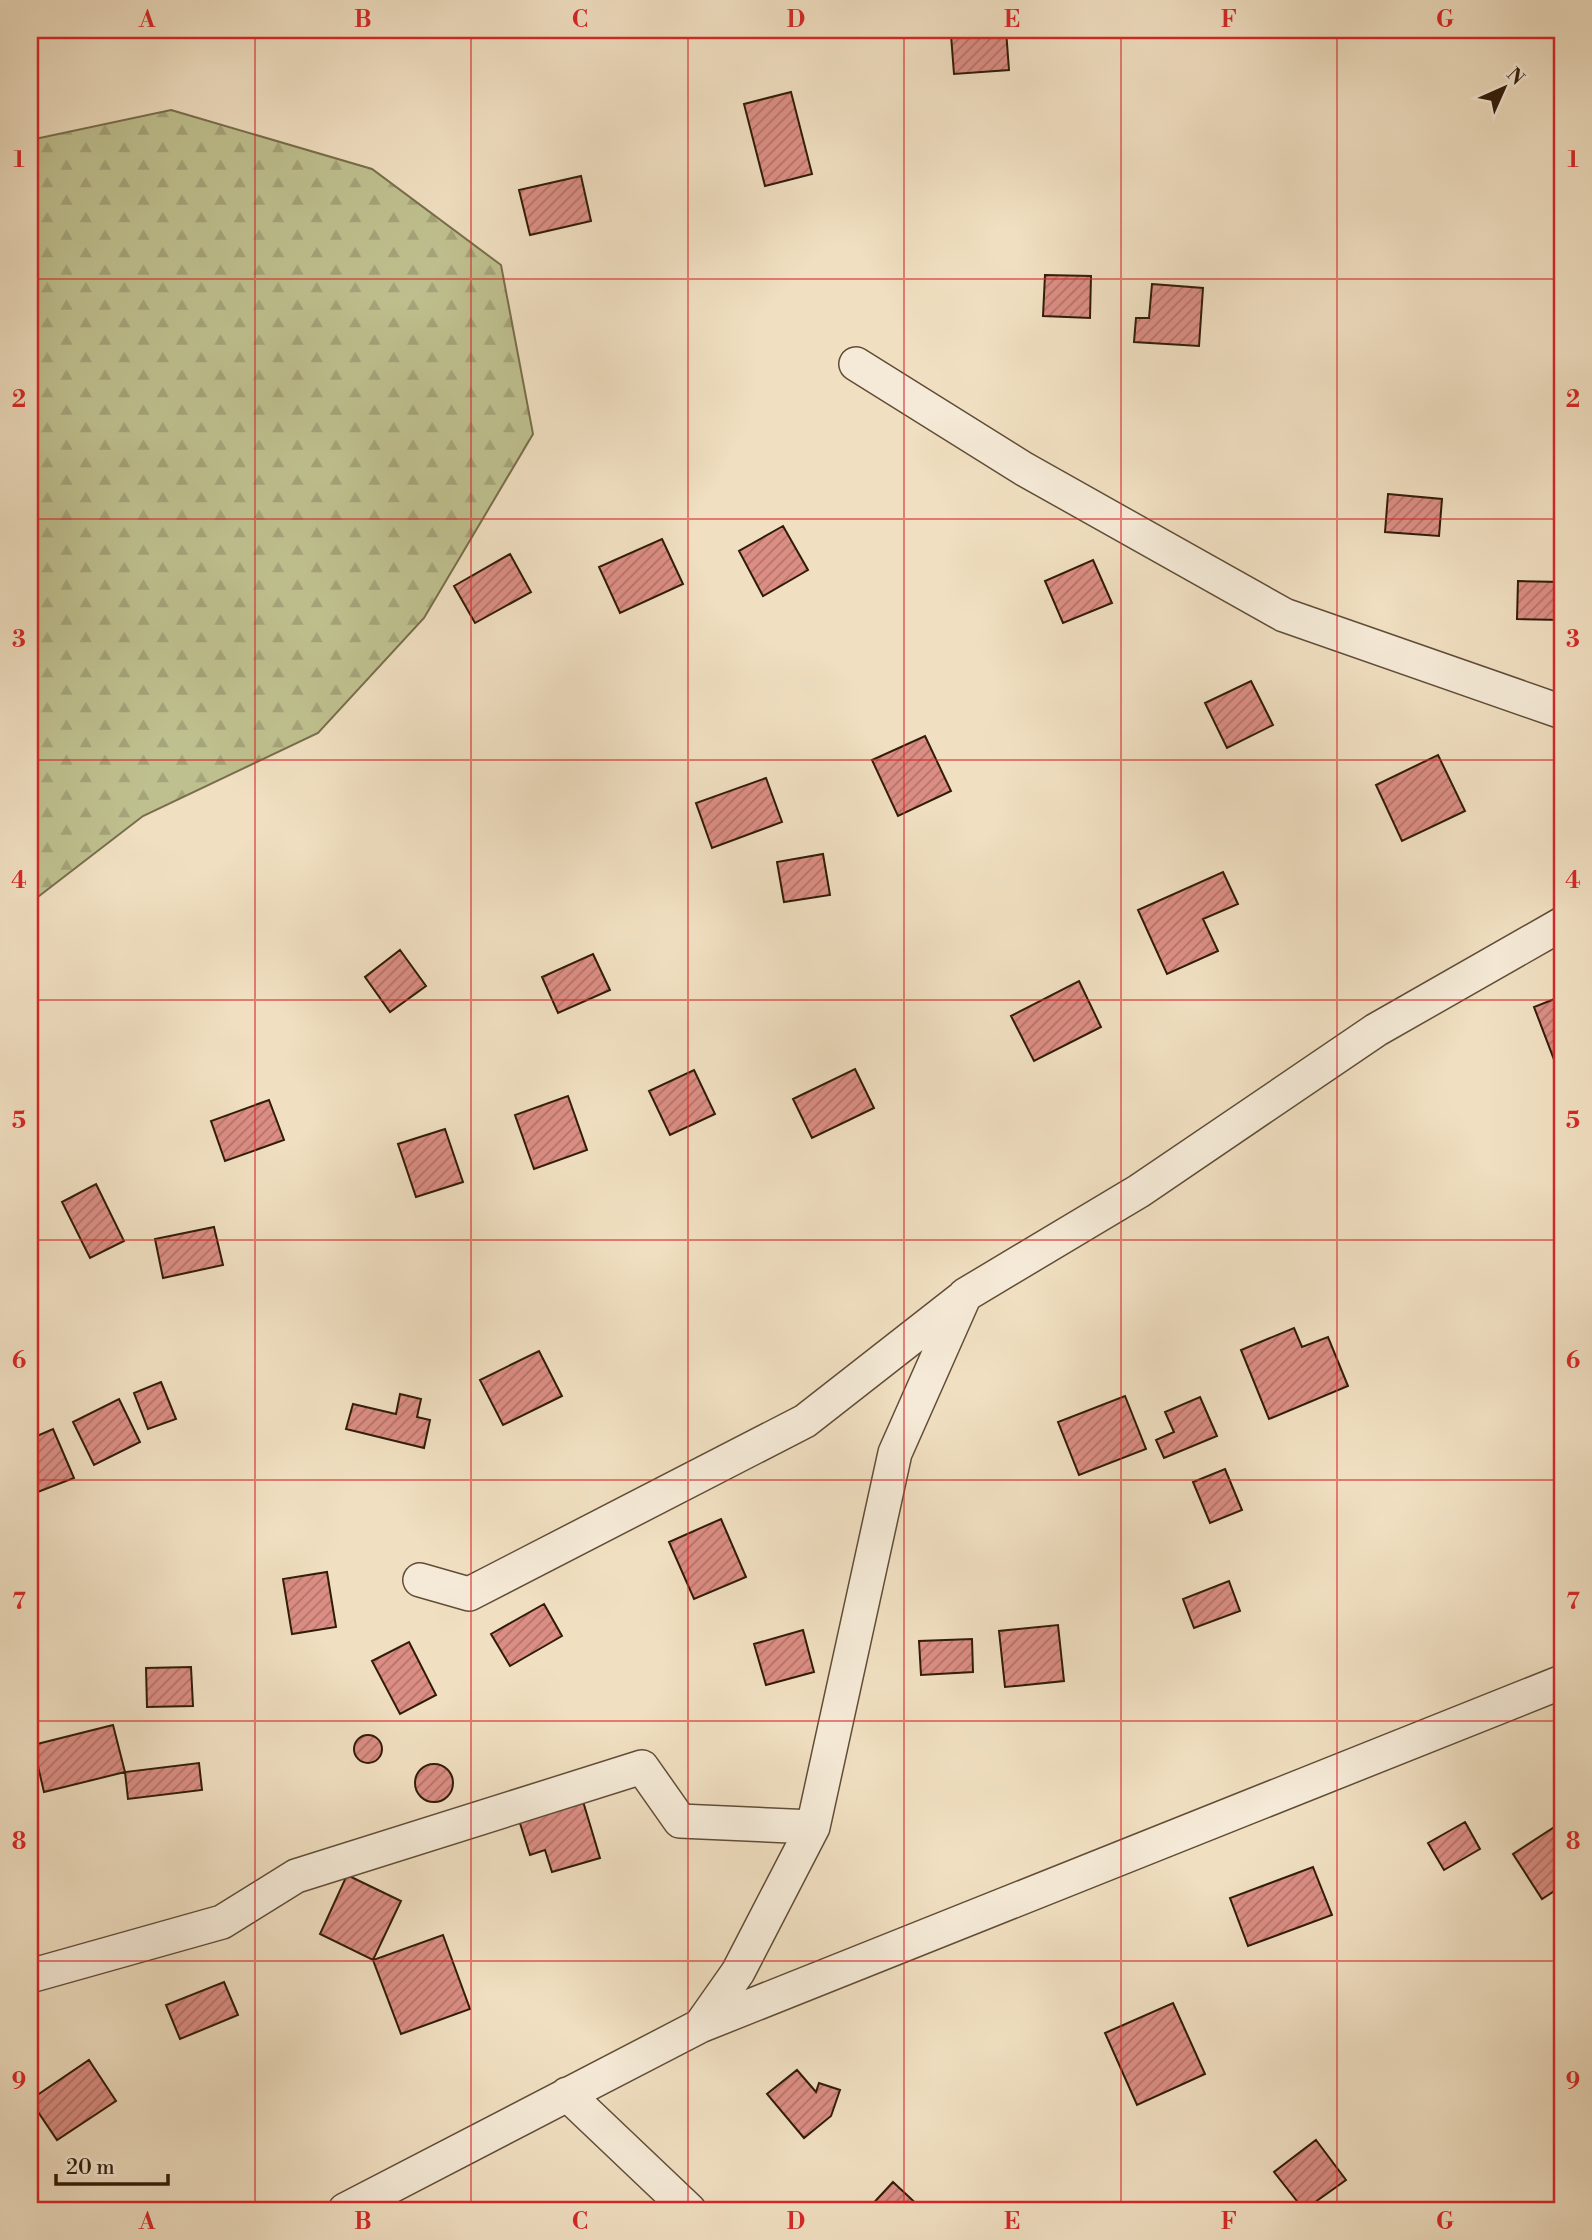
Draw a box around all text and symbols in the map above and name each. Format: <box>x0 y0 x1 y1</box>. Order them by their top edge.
text: A <box>138 6 156 34</box>
text: B <box>354 6 372 34</box>
text: C <box>572 6 588 34</box>
text: D <box>787 6 805 34</box>
text: E <box>1004 6 1020 34</box>
text: F <box>1221 6 1237 34</box>
text: G <box>1436 6 1454 34</box>
north arrow <box>1470 52 1540 122</box>
text: N <box>1502 63 1529 90</box>
text: 1 <box>13 146 25 174</box>
text: 1 <box>1567 146 1579 174</box>
text: 2 <box>12 386 26 414</box>
text: 2 <box>1566 386 1580 414</box>
text: 3 <box>12 626 26 654</box>
text: 3 <box>1566 626 1580 654</box>
text: 4 <box>11 867 27 895</box>
text: 4 <box>1565 867 1581 895</box>
text: 5 <box>12 1107 26 1135</box>
text: 5 <box>1566 1107 1580 1135</box>
text: 6 <box>12 1347 26 1375</box>
text: 6 <box>1566 1347 1580 1375</box>
text: 7 <box>12 1588 26 1616</box>
text: 7 <box>1566 1588 1580 1616</box>
text: 8 <box>12 1828 26 1856</box>
text: 8 <box>1566 1828 1580 1856</box>
text: 9 <box>12 2068 26 2096</box>
text: 9 <box>1566 2068 1580 2096</box>
scale bar <box>56 2142 168 2186</box>
text: 20 m <box>66 2155 115 2181</box>
text: A <box>138 2208 156 2236</box>
text: B <box>354 2208 372 2236</box>
text: C <box>572 2208 588 2236</box>
text: D <box>787 2208 805 2236</box>
text: E <box>1004 2208 1020 2236</box>
text: F <box>1221 2208 1237 2236</box>
text: G <box>1436 2208 1454 2236</box>

